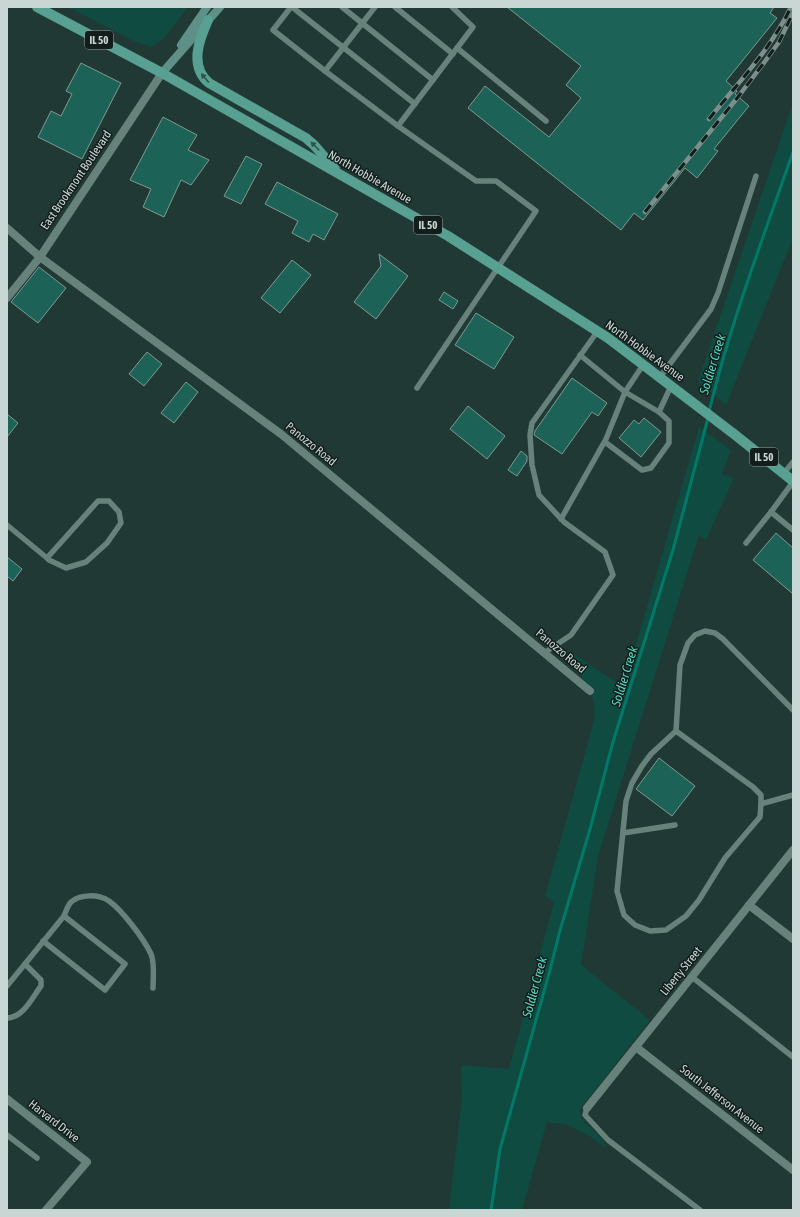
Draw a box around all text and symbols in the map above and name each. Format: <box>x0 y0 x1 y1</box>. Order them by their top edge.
road number: IL 50 <box>85 31 113 49</box>
one-way arrow <box>201 73 209 83</box>
street label: East Brookmont Boulevard <box>38 128 114 232</box>
one-way arrow <box>310 141 320 151</box>
street label: North Hobbie Avenue <box>326 147 414 207</box>
road number: IL 50 <box>414 216 442 234</box>
street label: North Hobbie Avenue <box>603 318 687 384</box>
water label: Soldier Creek <box>696 332 729 397</box>
street label: Panozzo Road <box>283 419 339 469</box>
road number: IL 50 <box>750 448 778 466</box>
street label: Panozzo Road <box>533 626 589 676</box>
water label: Soldier Creek <box>608 644 641 709</box>
street label: Liberty Street <box>657 944 705 998</box>
water label: Soldier Creek <box>519 955 550 1020</box>
street label: South Jefferson Avenue <box>677 1062 767 1136</box>
street label: Harvard Drive <box>26 1097 82 1145</box>

